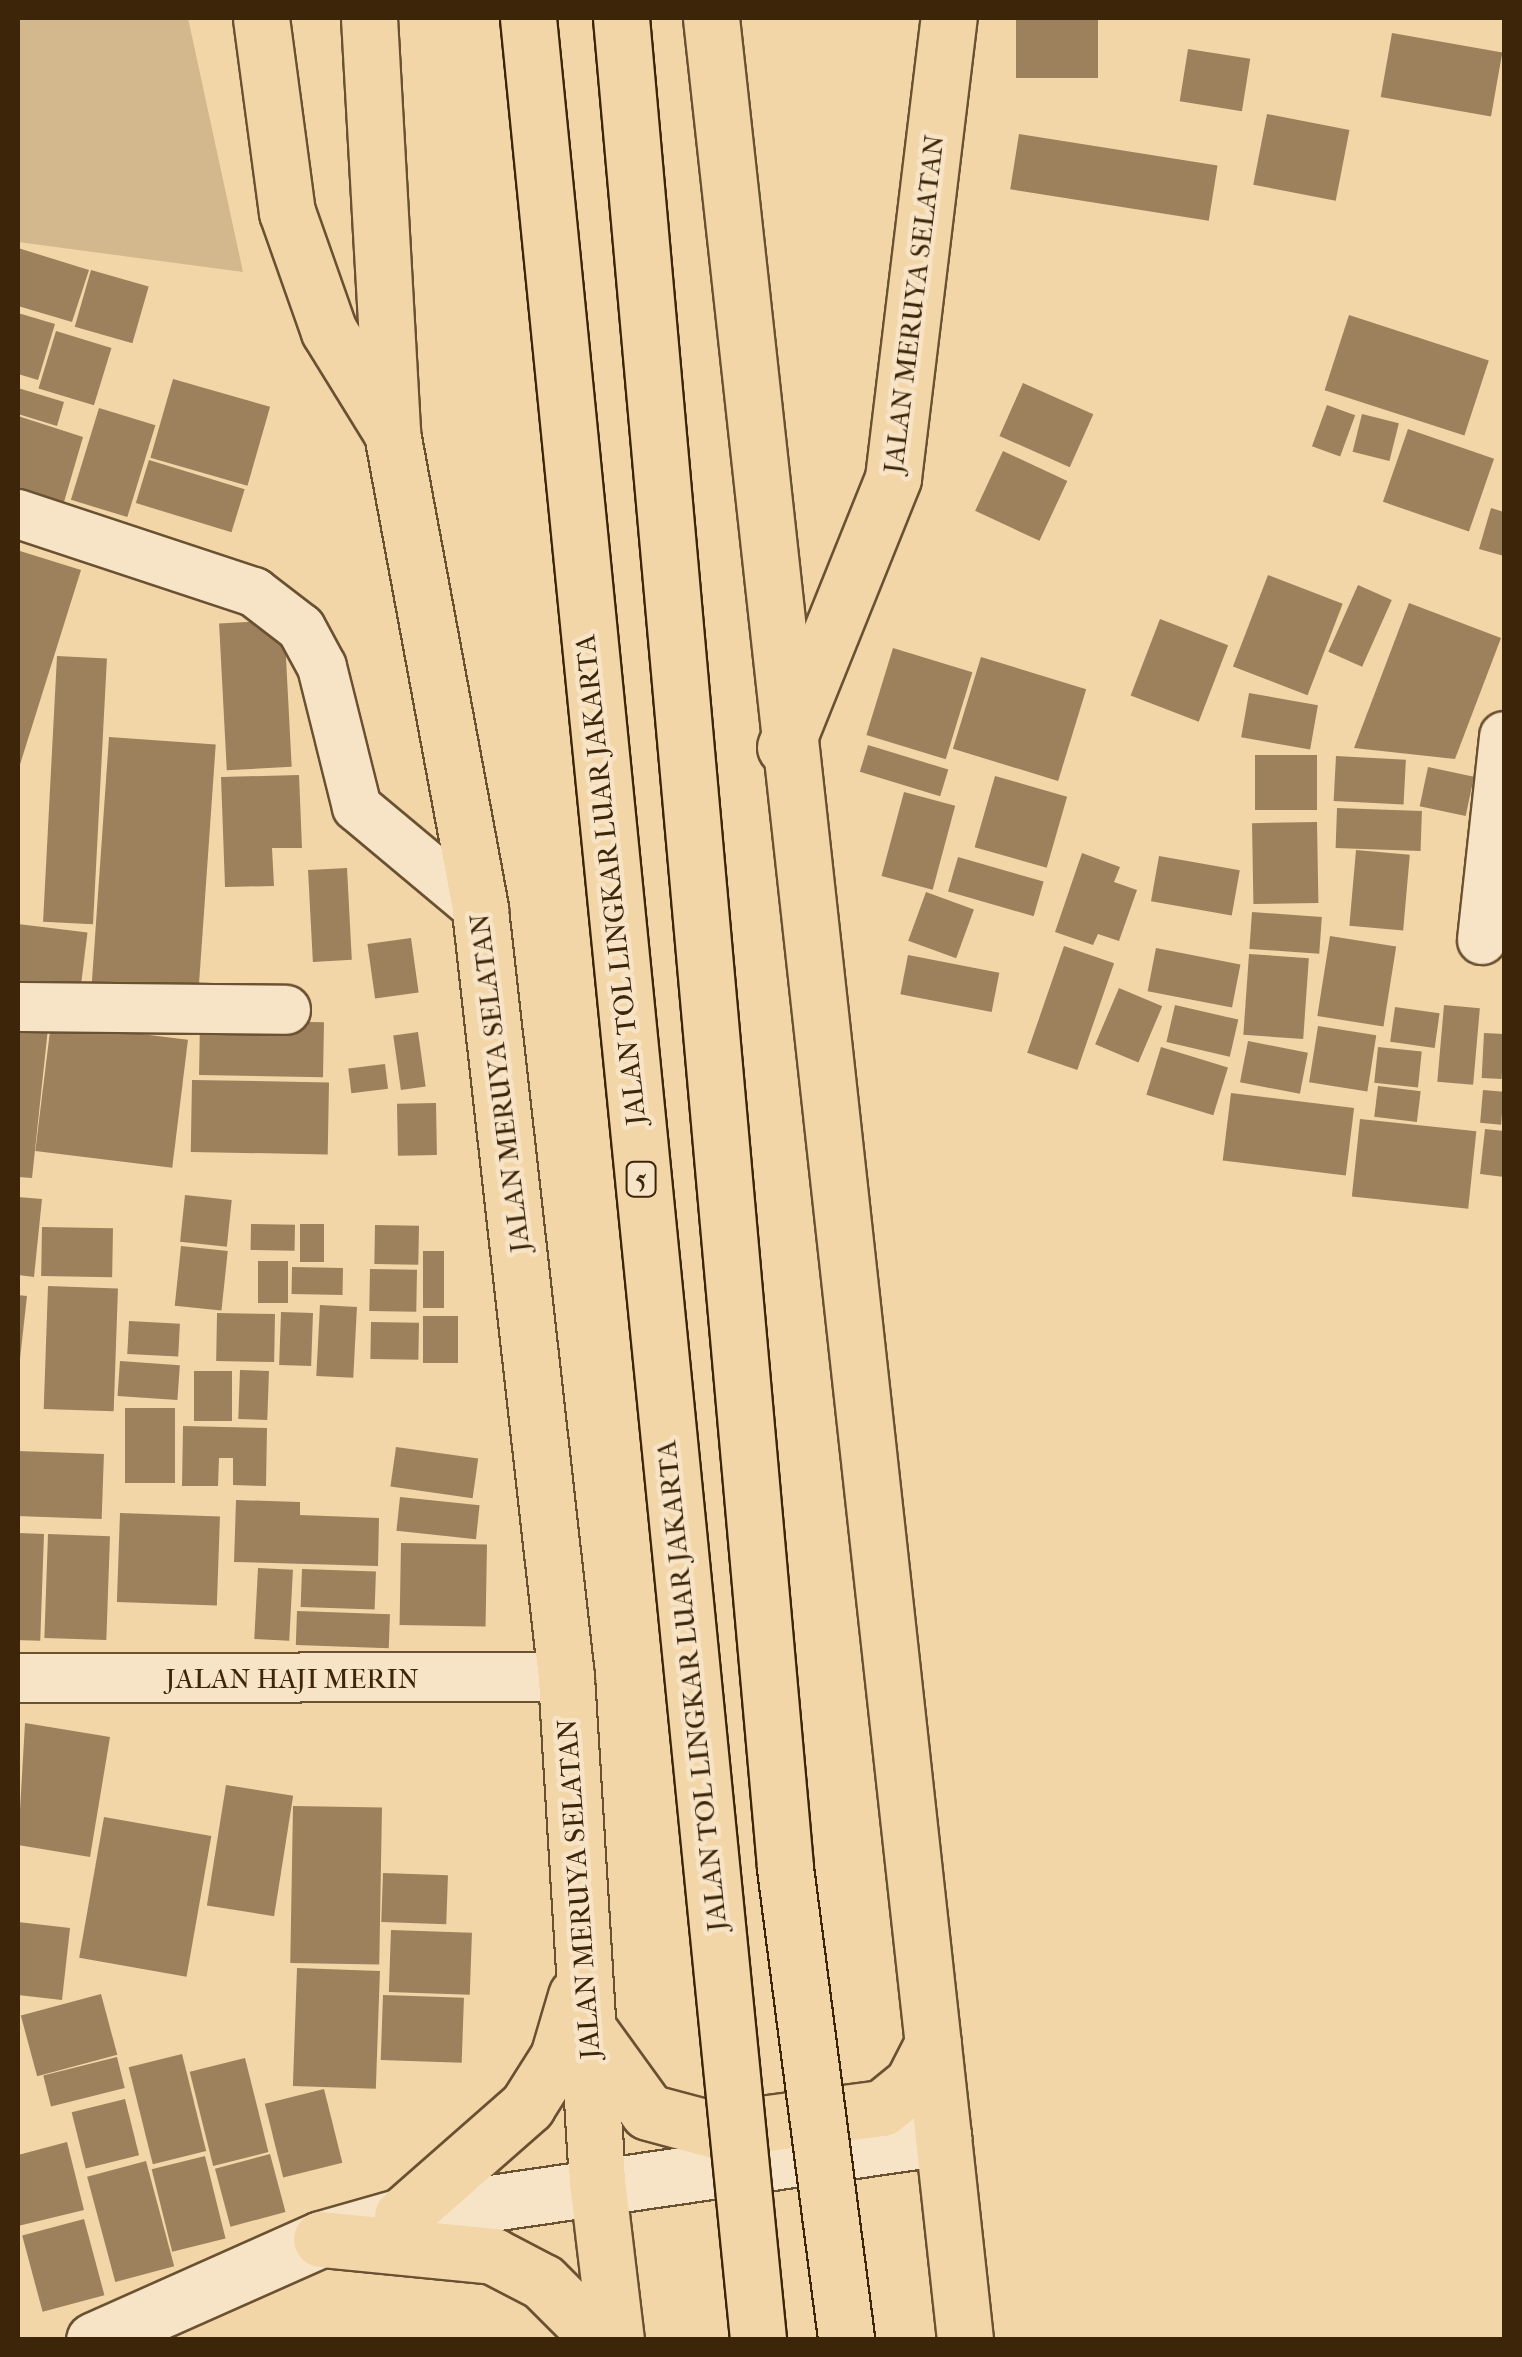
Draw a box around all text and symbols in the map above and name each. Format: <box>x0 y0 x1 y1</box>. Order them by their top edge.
street label: JALAN MERUYA SELATAN <box>877 133 951 475</box>
street label: JALAN TOL LINGKAR LUAR JAKARTA <box>569 633 653 1127</box>
street label: JALAN MERUYA SELATAN <box>463 912 537 1254</box>
road number: 5 <box>624 1159 658 1199</box>
street label: JALAN TOL LINGKAR LUAR JAKARTA <box>650 1439 734 1933</box>
street label: JALAN HAJI MERIN <box>165 1662 419 1696</box>
street label: JALAN MERUYA SELATAN <box>550 1718 608 2060</box>

